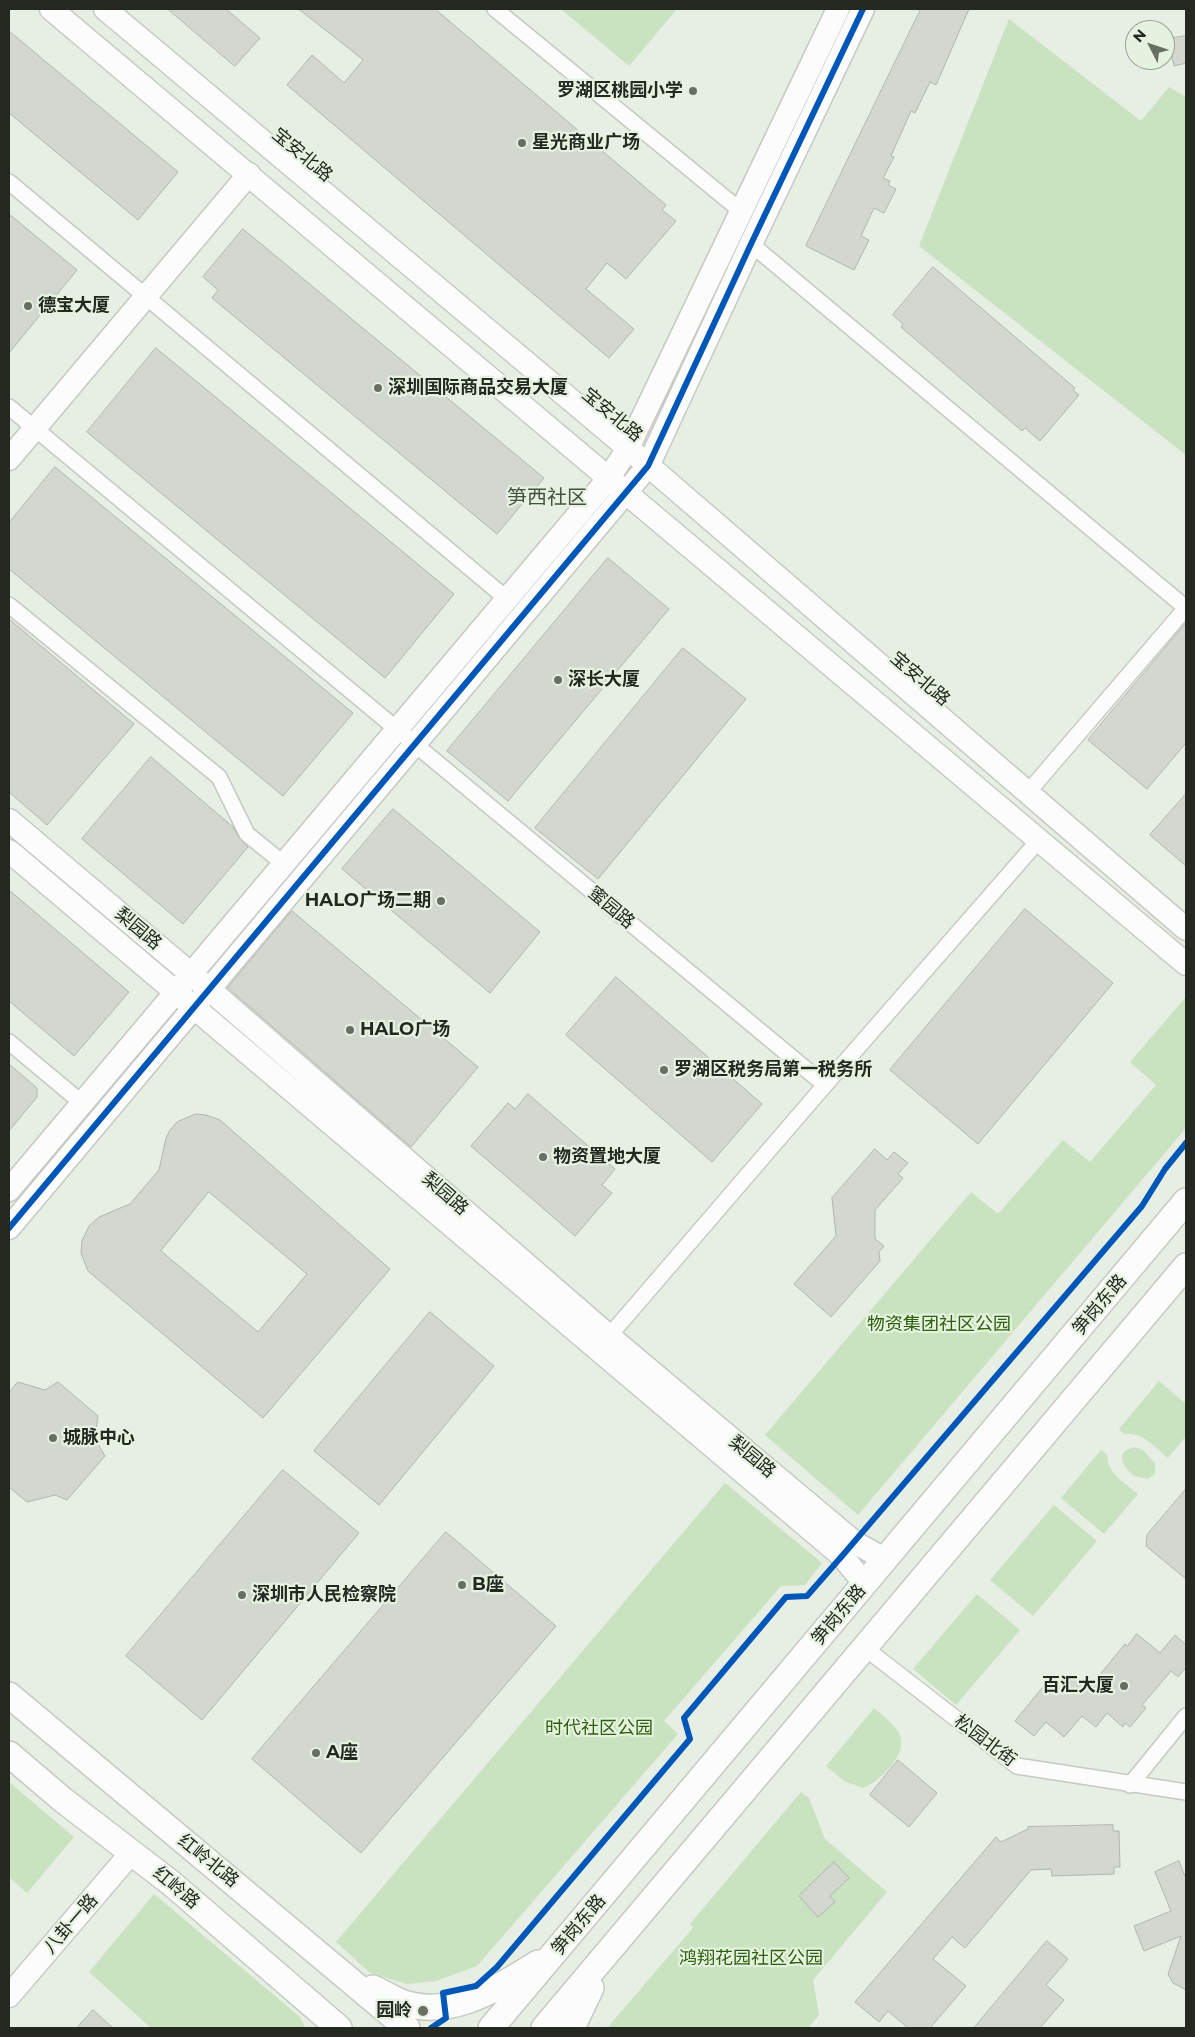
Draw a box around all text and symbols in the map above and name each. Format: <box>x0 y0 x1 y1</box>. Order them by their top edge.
north arrow <box>1125 20 1175 70</box>
text: N <box>1129 26 1150 46</box>
place label: 罗湖区桃园小学 <box>557 80 683 102</box>
marker: 罗湖区桃园小学 <box>687 85 699 97</box>
street label: 宝安北路 <box>267 124 337 186</box>
place label: 星光商业广场 <box>532 132 640 154</box>
marker: 星光商业广场 <box>516 137 528 149</box>
place label: 德宝大厦 <box>38 295 110 317</box>
marker: 德宝大厦 <box>22 300 34 312</box>
place label: 深圳国际商品交易大厦 <box>388 377 568 399</box>
marker: 深圳国际商品交易大厦 <box>372 382 384 394</box>
street label: 宝安北路 <box>577 384 647 446</box>
district label: 笋西社区 <box>507 486 587 510</box>
street label: 宝安北路 <box>886 647 954 711</box>
place label: 深长大厦 <box>568 669 640 691</box>
marker: 深长大厦 <box>552 674 564 686</box>
street label: 蜜园路 <box>583 882 639 934</box>
place label: HALO广场二期 <box>305 890 431 912</box>
marker: HALO广场二期 <box>435 895 447 907</box>
street label: 梨园路 <box>110 903 166 955</box>
place label: HALO广场 <box>360 1019 450 1041</box>
marker: HALO广场 <box>344 1024 356 1036</box>
place label: 罗湖区税务局第一税务所 <box>674 1059 872 1081</box>
marker: 罗湖区税务局第一税务所 <box>658 1064 670 1076</box>
place label: 物资置地大厦 <box>553 1146 661 1168</box>
marker: 物资置地大厦 <box>537 1151 549 1163</box>
street label: 梨园路 <box>418 1168 472 1220</box>
street label: 笋岗东路 <box>1069 1270 1131 1340</box>
park label: 物资集团社区公园 <box>867 1314 1011 1336</box>
place label: 城脉中心 <box>63 1427 135 1449</box>
street label: 梨园路 <box>724 1431 780 1483</box>
marker: 城脉中心 <box>47 1432 59 1444</box>
place label: B座 <box>472 1574 504 1596</box>
marker: B座 <box>456 1579 468 1591</box>
street label: 笋岗东路 <box>808 1580 870 1650</box>
place label: 深圳市人民检察院 <box>252 1584 396 1606</box>
marker: 深圳市人民检察院 <box>236 1589 248 1601</box>
place label: 百汇大厦 <box>1042 1675 1114 1697</box>
marker: 百汇大厦 <box>1118 1680 1130 1692</box>
street label: 松园北街 <box>950 1711 1020 1771</box>
park label: 时代社区公园 <box>545 1718 653 1740</box>
place label: A座 <box>326 1742 358 1764</box>
marker: A座 <box>310 1747 322 1759</box>
street label: 红岭北路 <box>173 1830 243 1892</box>
street label: 红岭路 <box>148 1862 204 1914</box>
street label: 八卦一路 <box>39 1890 103 1958</box>
street label: 笋岗东路 <box>548 1890 610 1960</box>
park label: 鸿翔花园社区公园 <box>679 1948 823 1970</box>
place label: 园岭 <box>376 2000 412 2022</box>
marker: 园岭 <box>416 2004 430 2018</box>

